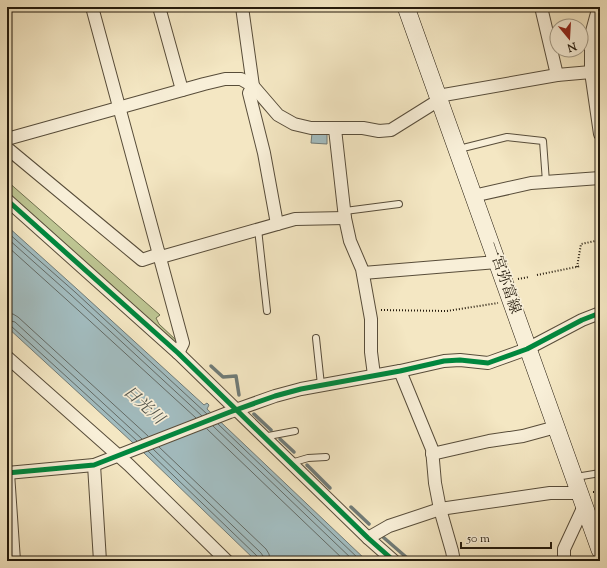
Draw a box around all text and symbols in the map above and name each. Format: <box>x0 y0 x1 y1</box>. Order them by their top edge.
north arrow <box>549 18 589 58</box>
text: N <box>565 37 579 56</box>
street label: 一宮弥富線 <box>481 239 525 317</box>
water label: 日光川 <box>117 381 170 432</box>
scale bar <box>461 524 551 550</box>
text: 50 m <box>466 530 490 548</box>

